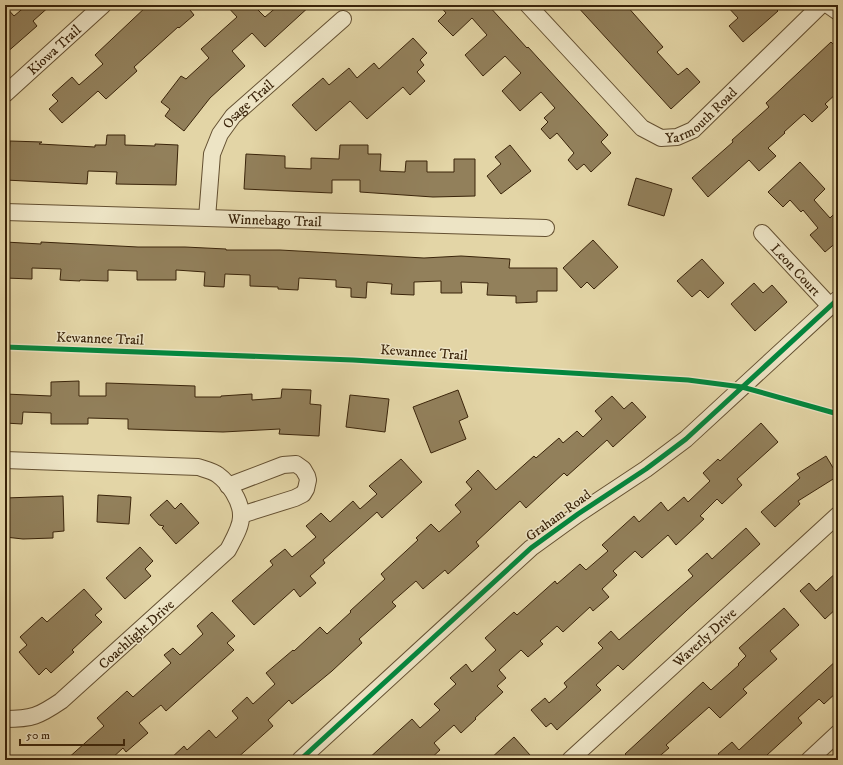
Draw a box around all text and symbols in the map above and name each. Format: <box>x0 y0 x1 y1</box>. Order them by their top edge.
street label: Kiowa Trail <box>24 21 86 79</box>
street label: Osage Trail <box>219 76 279 132</box>
street label: Yarmouth Road <box>665 84 741 148</box>
street label: Winnebago Trail <box>227 211 323 231</box>
street label: Leon Court <box>766 240 825 301</box>
street label: Kewannee Trail <box>56 328 145 350</box>
street label: Kewannee Trail <box>380 341 469 365</box>
street label: Graham Road <box>522 486 595 546</box>
street label: Coachlight Drive <box>95 596 179 674</box>
street label: Waverly Drive <box>669 604 741 672</box>
scale bar <box>20 721 124 747</box>
text: 50 m <box>26 728 50 743</box>

